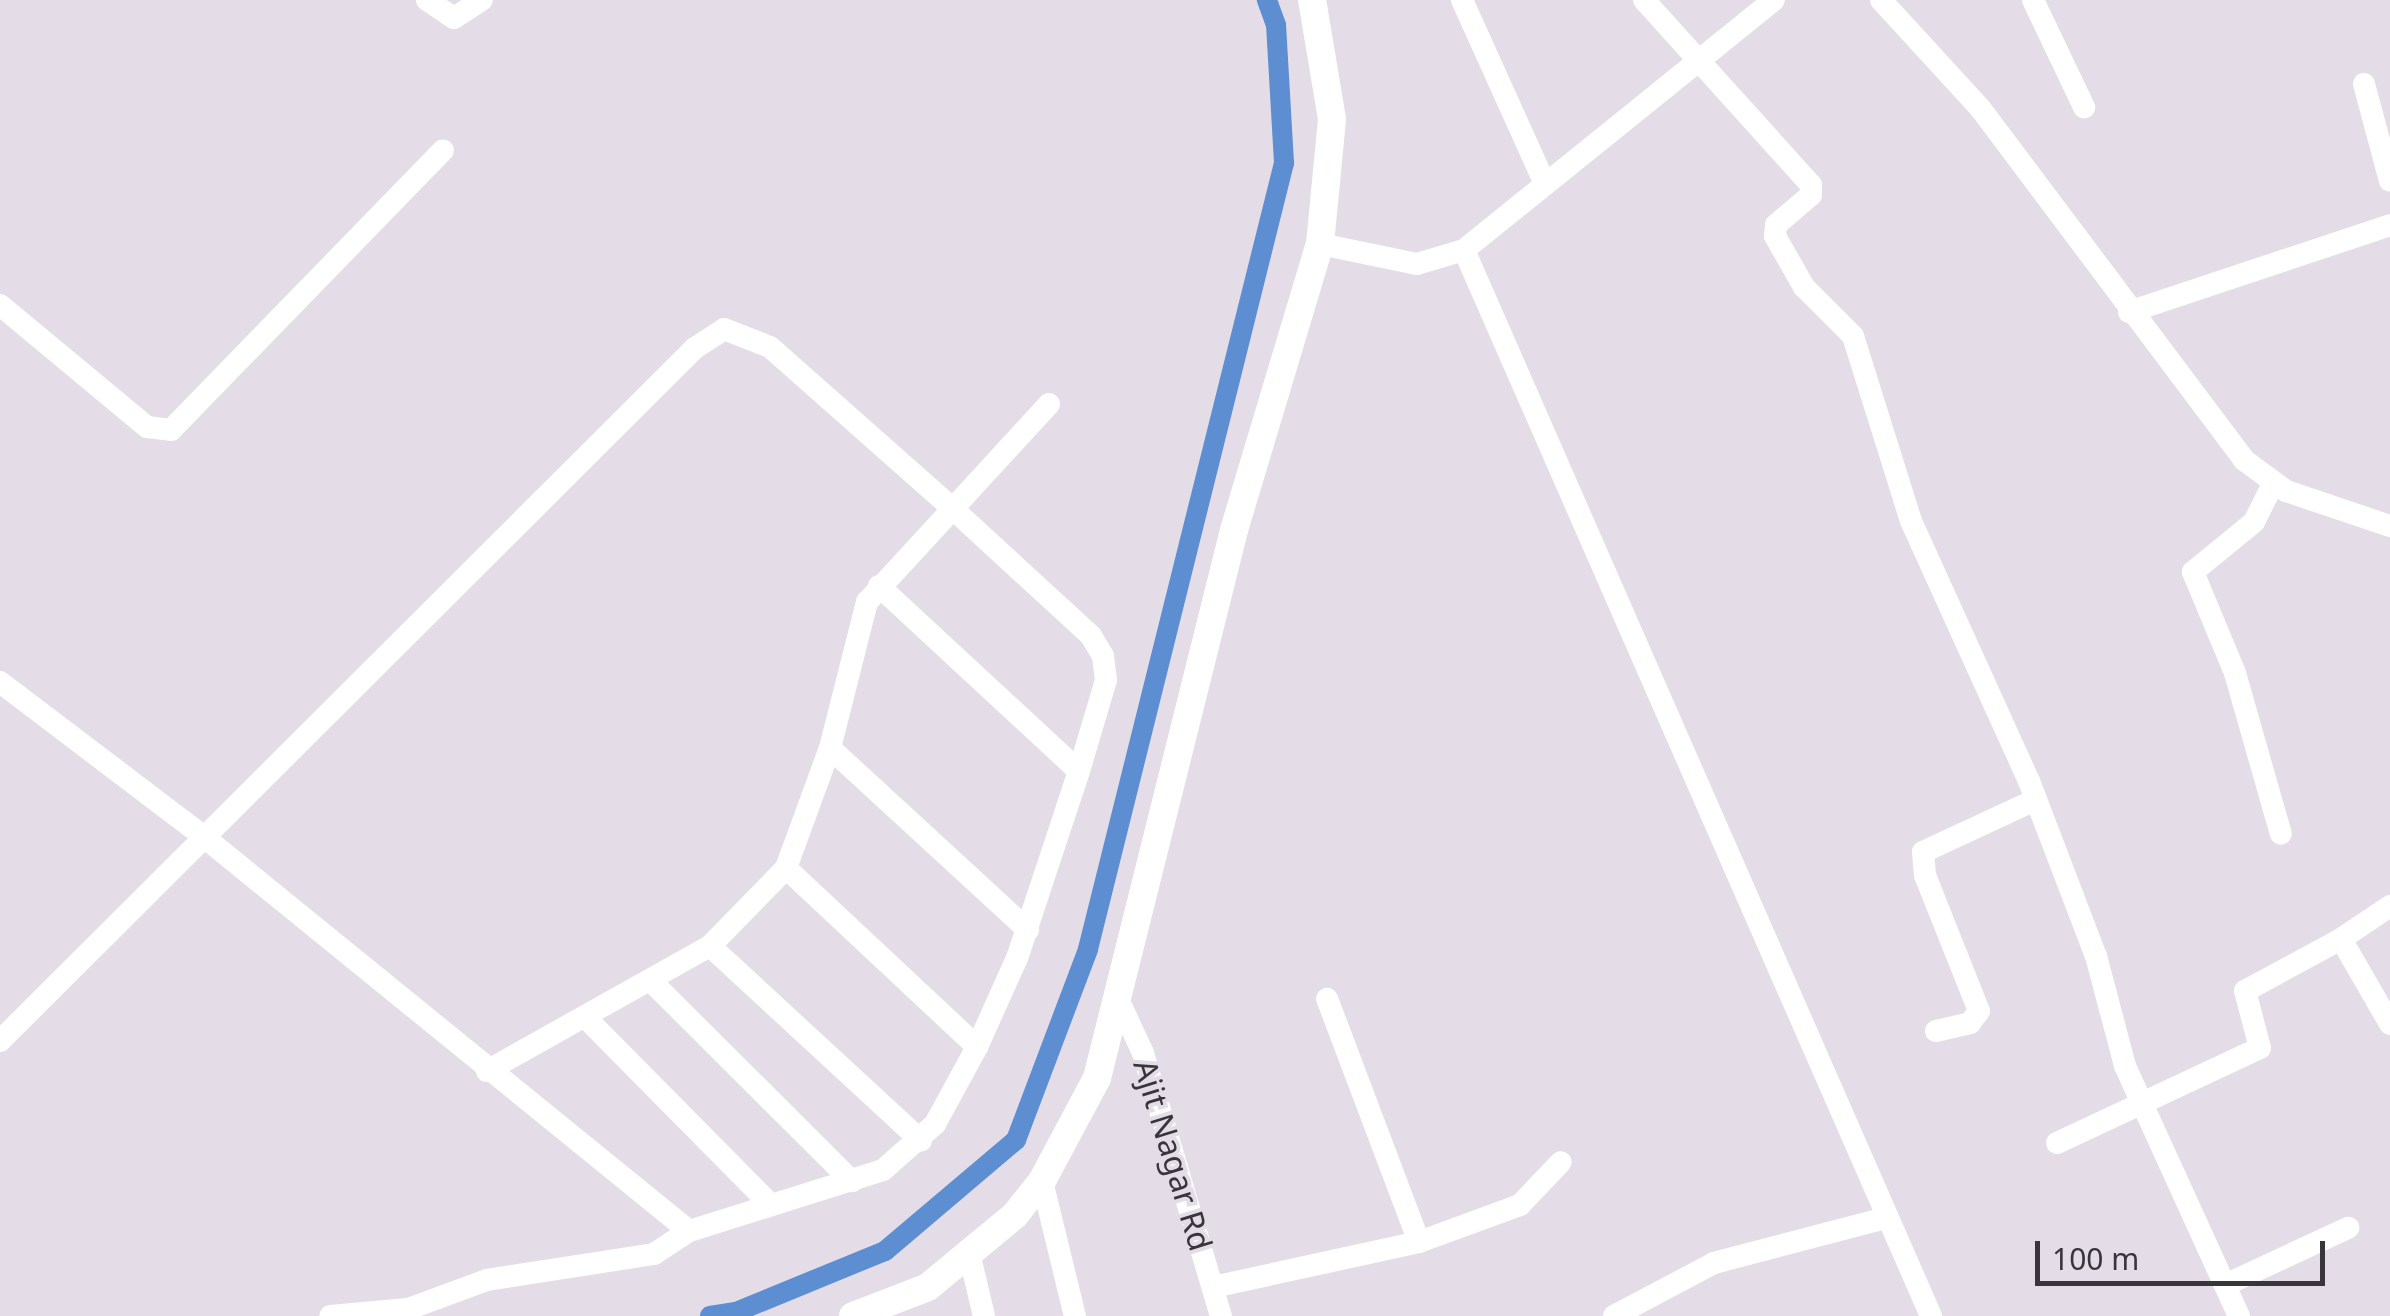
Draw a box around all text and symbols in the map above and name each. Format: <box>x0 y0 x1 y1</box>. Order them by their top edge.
street label: Ajit Nagar Rd <box>1126 1055 1220 1255</box>
scale bar <box>2040 1221 2330 1283</box>
text: 100 m <box>2052 1238 2139 1279</box>

